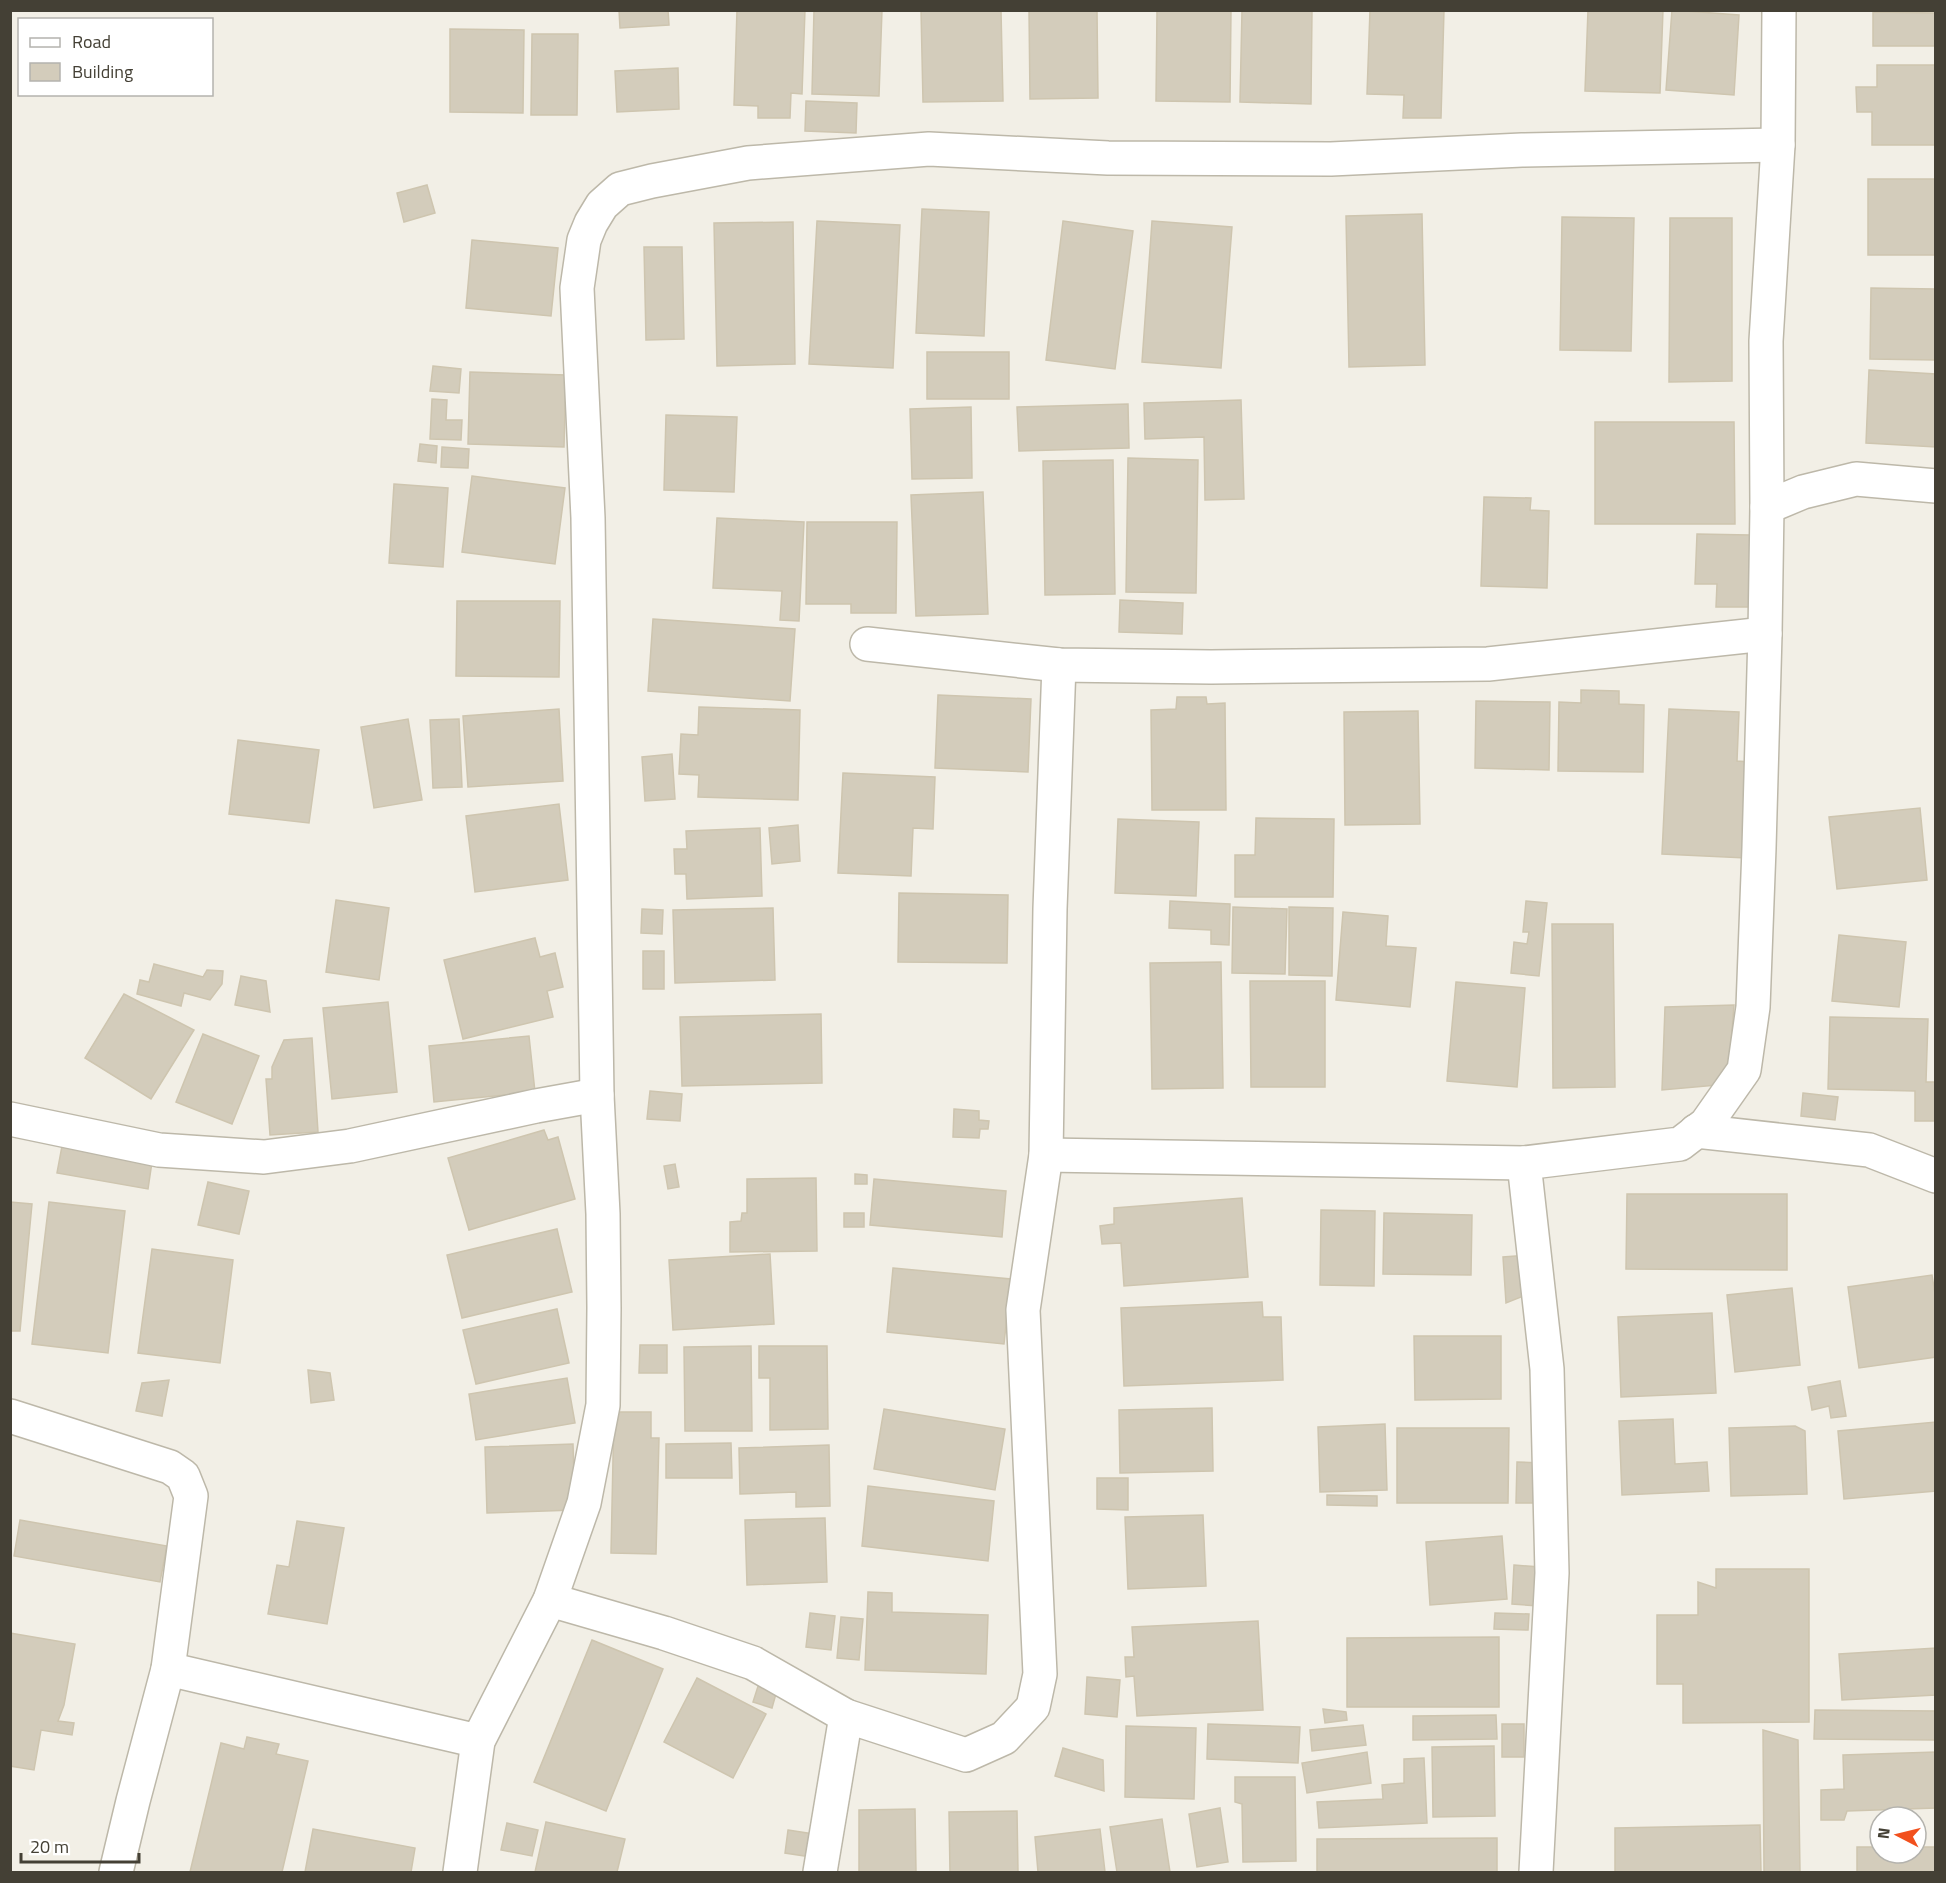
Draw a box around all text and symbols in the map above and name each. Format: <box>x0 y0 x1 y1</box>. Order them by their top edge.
legend <box>18 18 213 96</box>
text: Road <box>72 28 111 55</box>
text: Building <box>72 58 133 85</box>
north arrow <box>1868 1805 1928 1865</box>
scale bar <box>21 1826 140 1864</box>
text: N <box>1871 1826 1896 1840</box>
text: 20 m <box>30 1833 69 1860</box>

